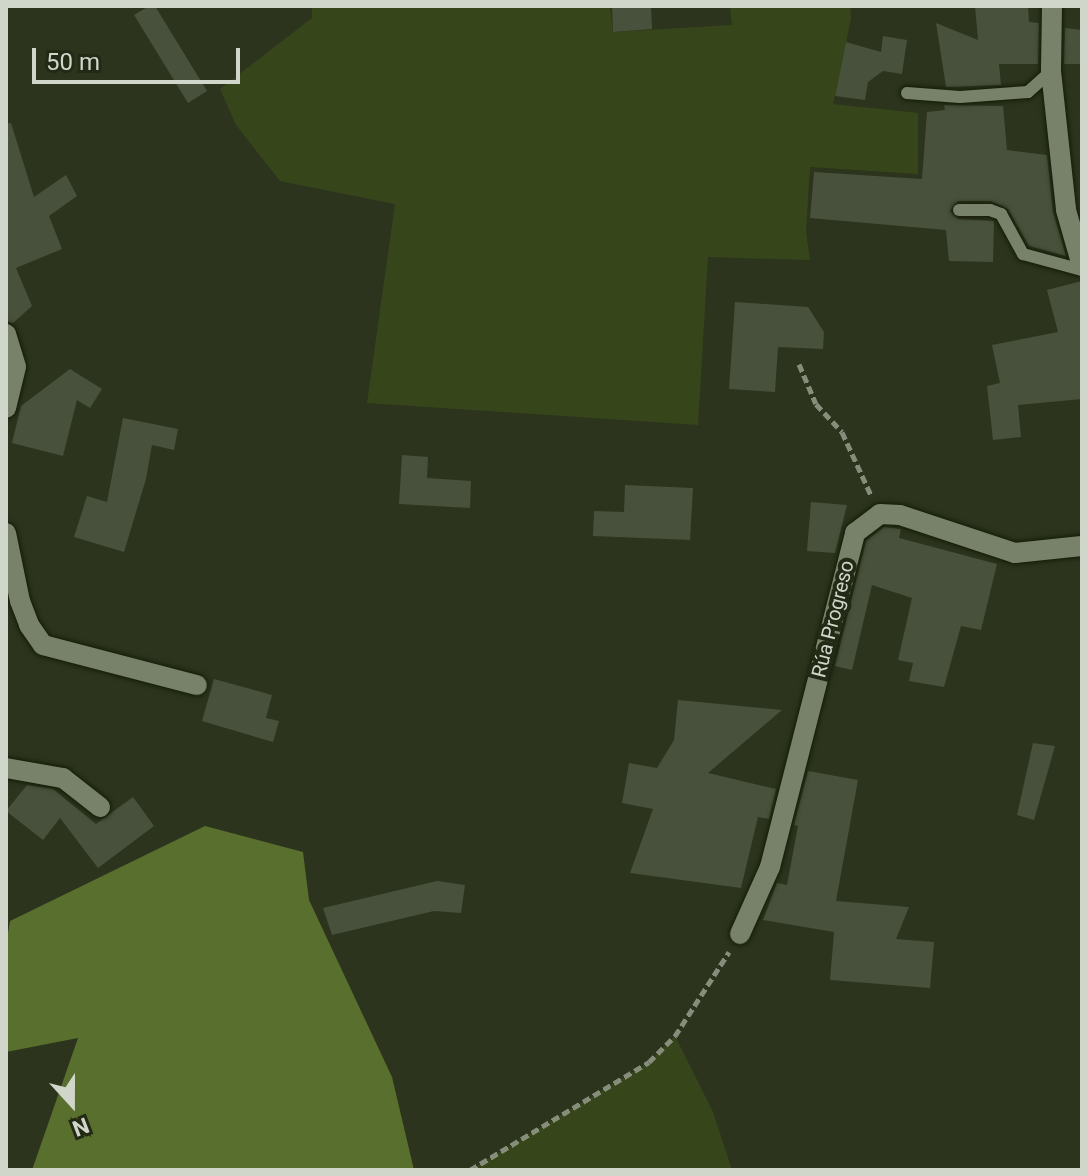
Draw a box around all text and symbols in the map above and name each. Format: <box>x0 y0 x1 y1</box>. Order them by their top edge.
scale bar <box>36 32 244 82</box>
text: 50 m <box>46 48 100 76</box>
street label: Rúa Progreso <box>807 558 859 680</box>
north arrow <box>32 1064 112 1144</box>
text: N <box>69 1112 93 1141</box>

